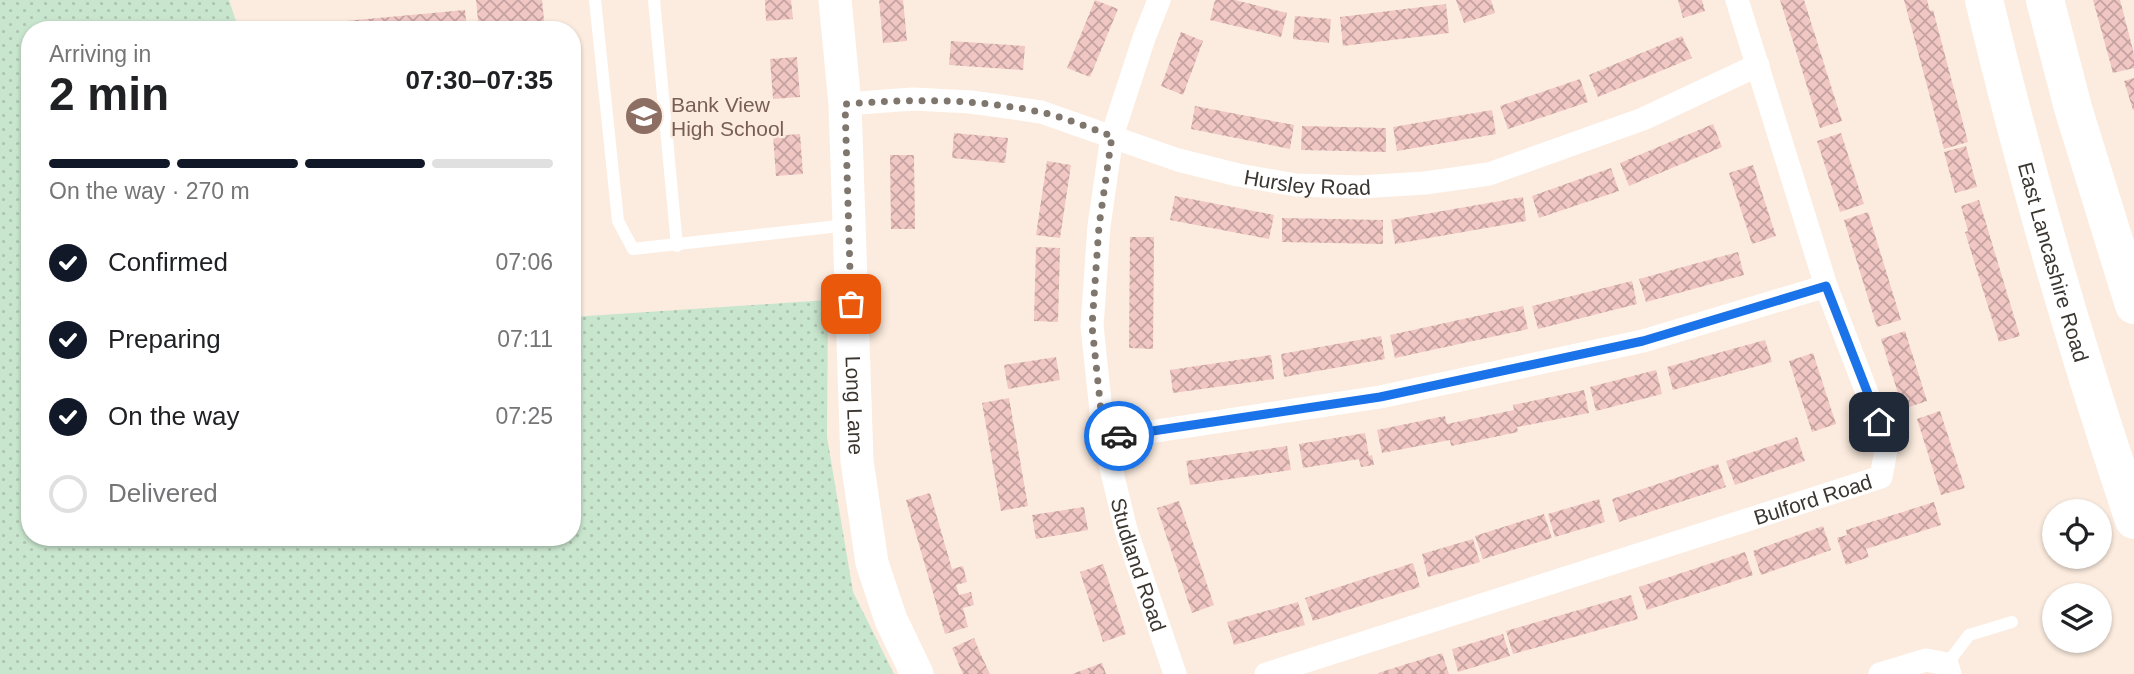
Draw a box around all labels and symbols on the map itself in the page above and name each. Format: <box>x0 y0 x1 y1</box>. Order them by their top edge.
place label: Bank View High School <box>671 93 784 140</box>
school or university icon: Bank View High School <box>623 95 665 137</box>
street label: East Lancashire Road <box>2014 159 2094 364</box>
street label: Hursley Road <box>1242 165 1371 199</box>
pin <box>821 274 881 334</box>
street label: Long Lane <box>842 355 868 455</box>
pin <box>1849 392 1909 452</box>
courier <box>1084 401 1154 471</box>
street label: Bulford Road <box>1751 469 1875 529</box>
street label: Studland Road <box>1107 495 1171 634</box>

